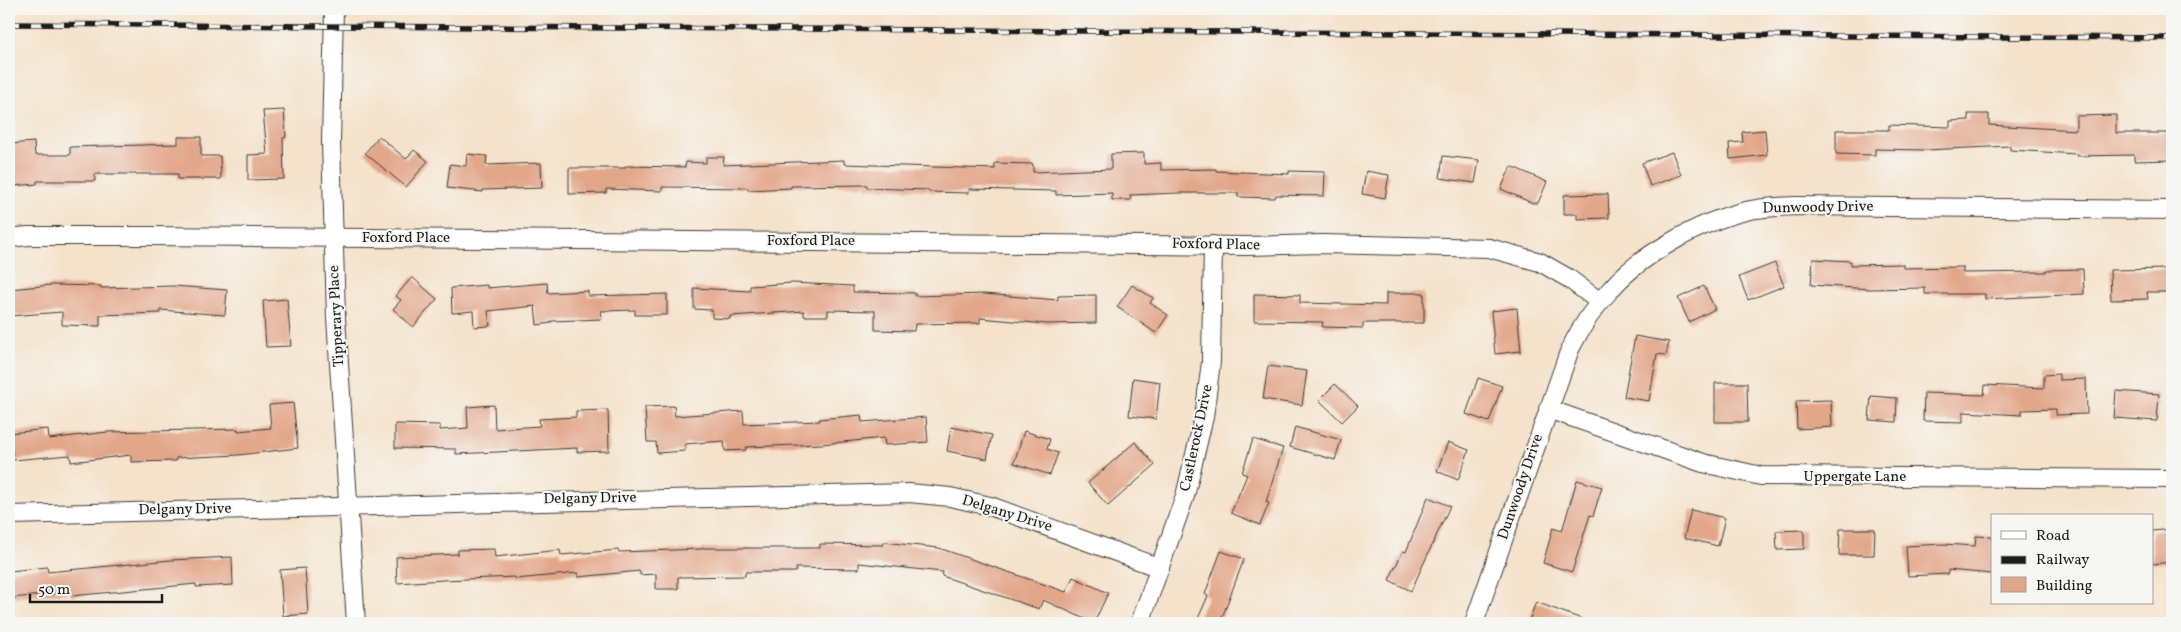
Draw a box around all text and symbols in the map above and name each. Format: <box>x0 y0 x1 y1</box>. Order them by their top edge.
street label: Dunwoody Drive <box>1762 197 1874 219</box>
street label: Foxford Place <box>362 228 450 249</box>
street label: Foxford Place <box>767 231 855 252</box>
street label: Foxford Place <box>1172 234 1260 256</box>
street label: Tipperary Place <box>324 265 350 367</box>
street label: Castlerock Drive <box>1175 383 1219 493</box>
street label: Dunwoody Drive <box>1493 431 1549 543</box>
street label: Uppergate Lane <box>1804 467 1906 488</box>
street label: Delgany Drive <box>543 488 637 510</box>
street label: Delgany Drive <box>959 490 1055 538</box>
street label: Delgany Drive <box>138 499 232 521</box>
legend <box>1991 514 2154 604</box>
text: Road <box>2036 526 2070 547</box>
text: Railway <box>2036 550 2089 571</box>
scale bar <box>30 572 162 604</box>
text: Building <box>2036 576 2093 597</box>
text: 50 m <box>38 580 70 601</box>

